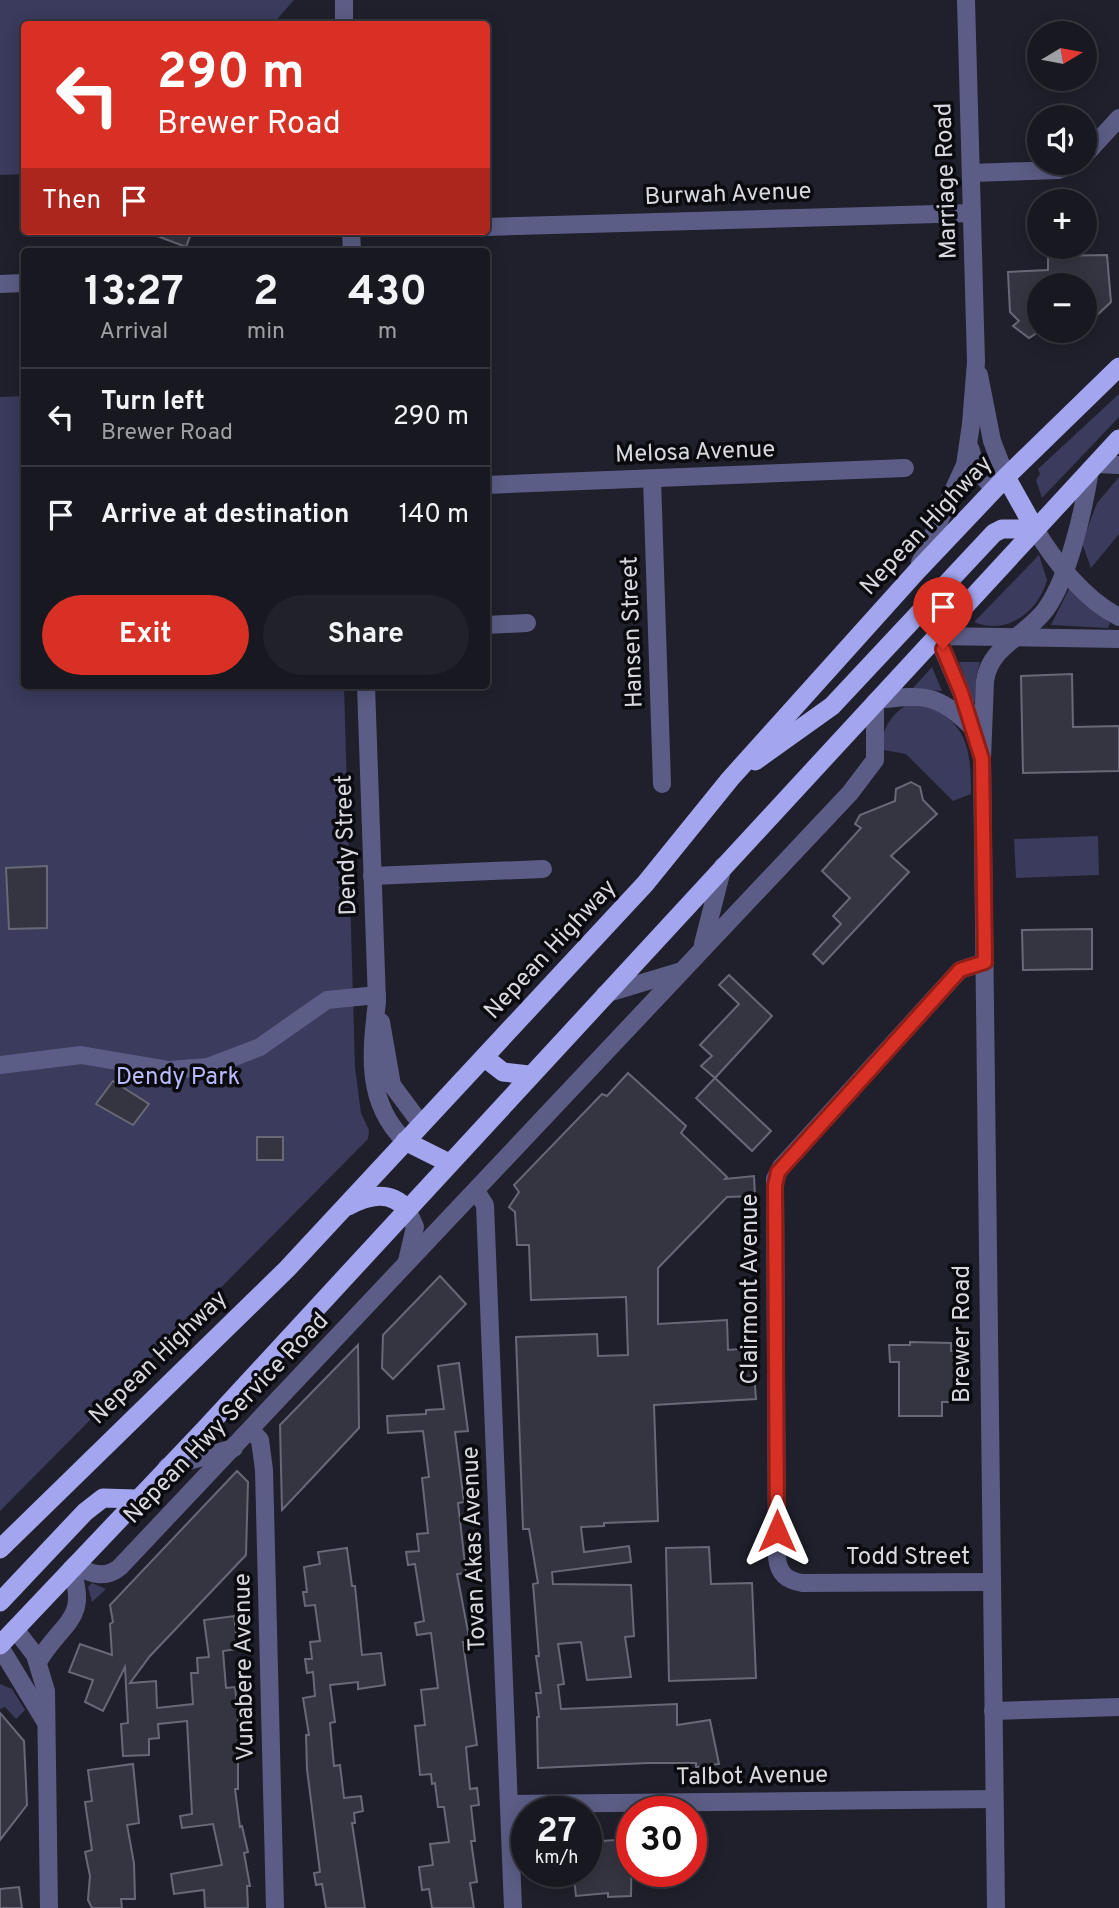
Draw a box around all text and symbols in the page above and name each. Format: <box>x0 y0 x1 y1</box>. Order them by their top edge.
north arrow <box>1027 21 1097 91</box>
map controls <box>1027 21 1097 343</box>
text: 290 m <box>157 44 305 106</box>
icon: left <box>42 49 133 140</box>
street label: Marriage Road <box>929 102 965 260</box>
text: Brewer Road <box>157 105 341 145</box>
button: sound <box>1027 105 1097 175</box>
street label: Burwah Avenue <box>644 177 812 213</box>
icon: arrive <box>115 182 153 220</box>
text: Then <box>42 185 101 218</box>
button: + <box>1027 189 1097 259</box>
text: 13:27 <box>84 267 184 320</box>
text: 2 <box>253 267 279 320</box>
text: 430 <box>348 267 427 320</box>
button: − <box>1027 273 1097 343</box>
text: Arrival <box>100 318 168 347</box>
text: min <box>247 318 285 347</box>
text: m <box>378 318 397 347</box>
text: Turn left <box>101 386 205 419</box>
icon: left <box>42 398 80 436</box>
text: 290 m <box>393 401 469 434</box>
text: Brewer Road <box>101 419 233 448</box>
street label: Melosa Avenue <box>614 435 776 471</box>
street label: Nepean Highway <box>854 450 1000 602</box>
icon: arrive <box>42 496 80 534</box>
text: Arrive at destination <box>101 499 349 532</box>
text: 140 m <box>399 499 469 532</box>
street label: Hansen Street <box>615 556 651 708</box>
pin <box>913 577 973 649</box>
icon: arrive <box>924 588 962 626</box>
button: Exit <box>42 595 249 675</box>
button: Share <box>263 595 469 675</box>
street label: Dendy Street <box>330 774 364 916</box>
street label: Nepean Highway <box>478 874 624 1026</box>
park label: Dendy Park <box>116 1063 240 1093</box>
street label: Clairmont Avenue <box>736 1194 766 1384</box>
street label: Brewer Road <box>948 1265 978 1403</box>
street label: Nepean Highway <box>84 1284 234 1432</box>
street label: Nepean Hwy Service Road <box>118 1307 336 1531</box>
street label: Tovan Akas Avenue <box>456 1446 494 1652</box>
position arrow <box>740 1494 814 1568</box>
street label: Todd Street <box>846 1543 970 1573</box>
street label: Vunabere Avenue <box>228 1573 262 1761</box>
street label: Talbot Avenue <box>676 1761 828 1793</box>
speed limit sign: 30 <box>616 1796 707 1887</box>
text: 27 <box>537 1810 576 1854</box>
text: km/h <box>535 1847 578 1870</box>

